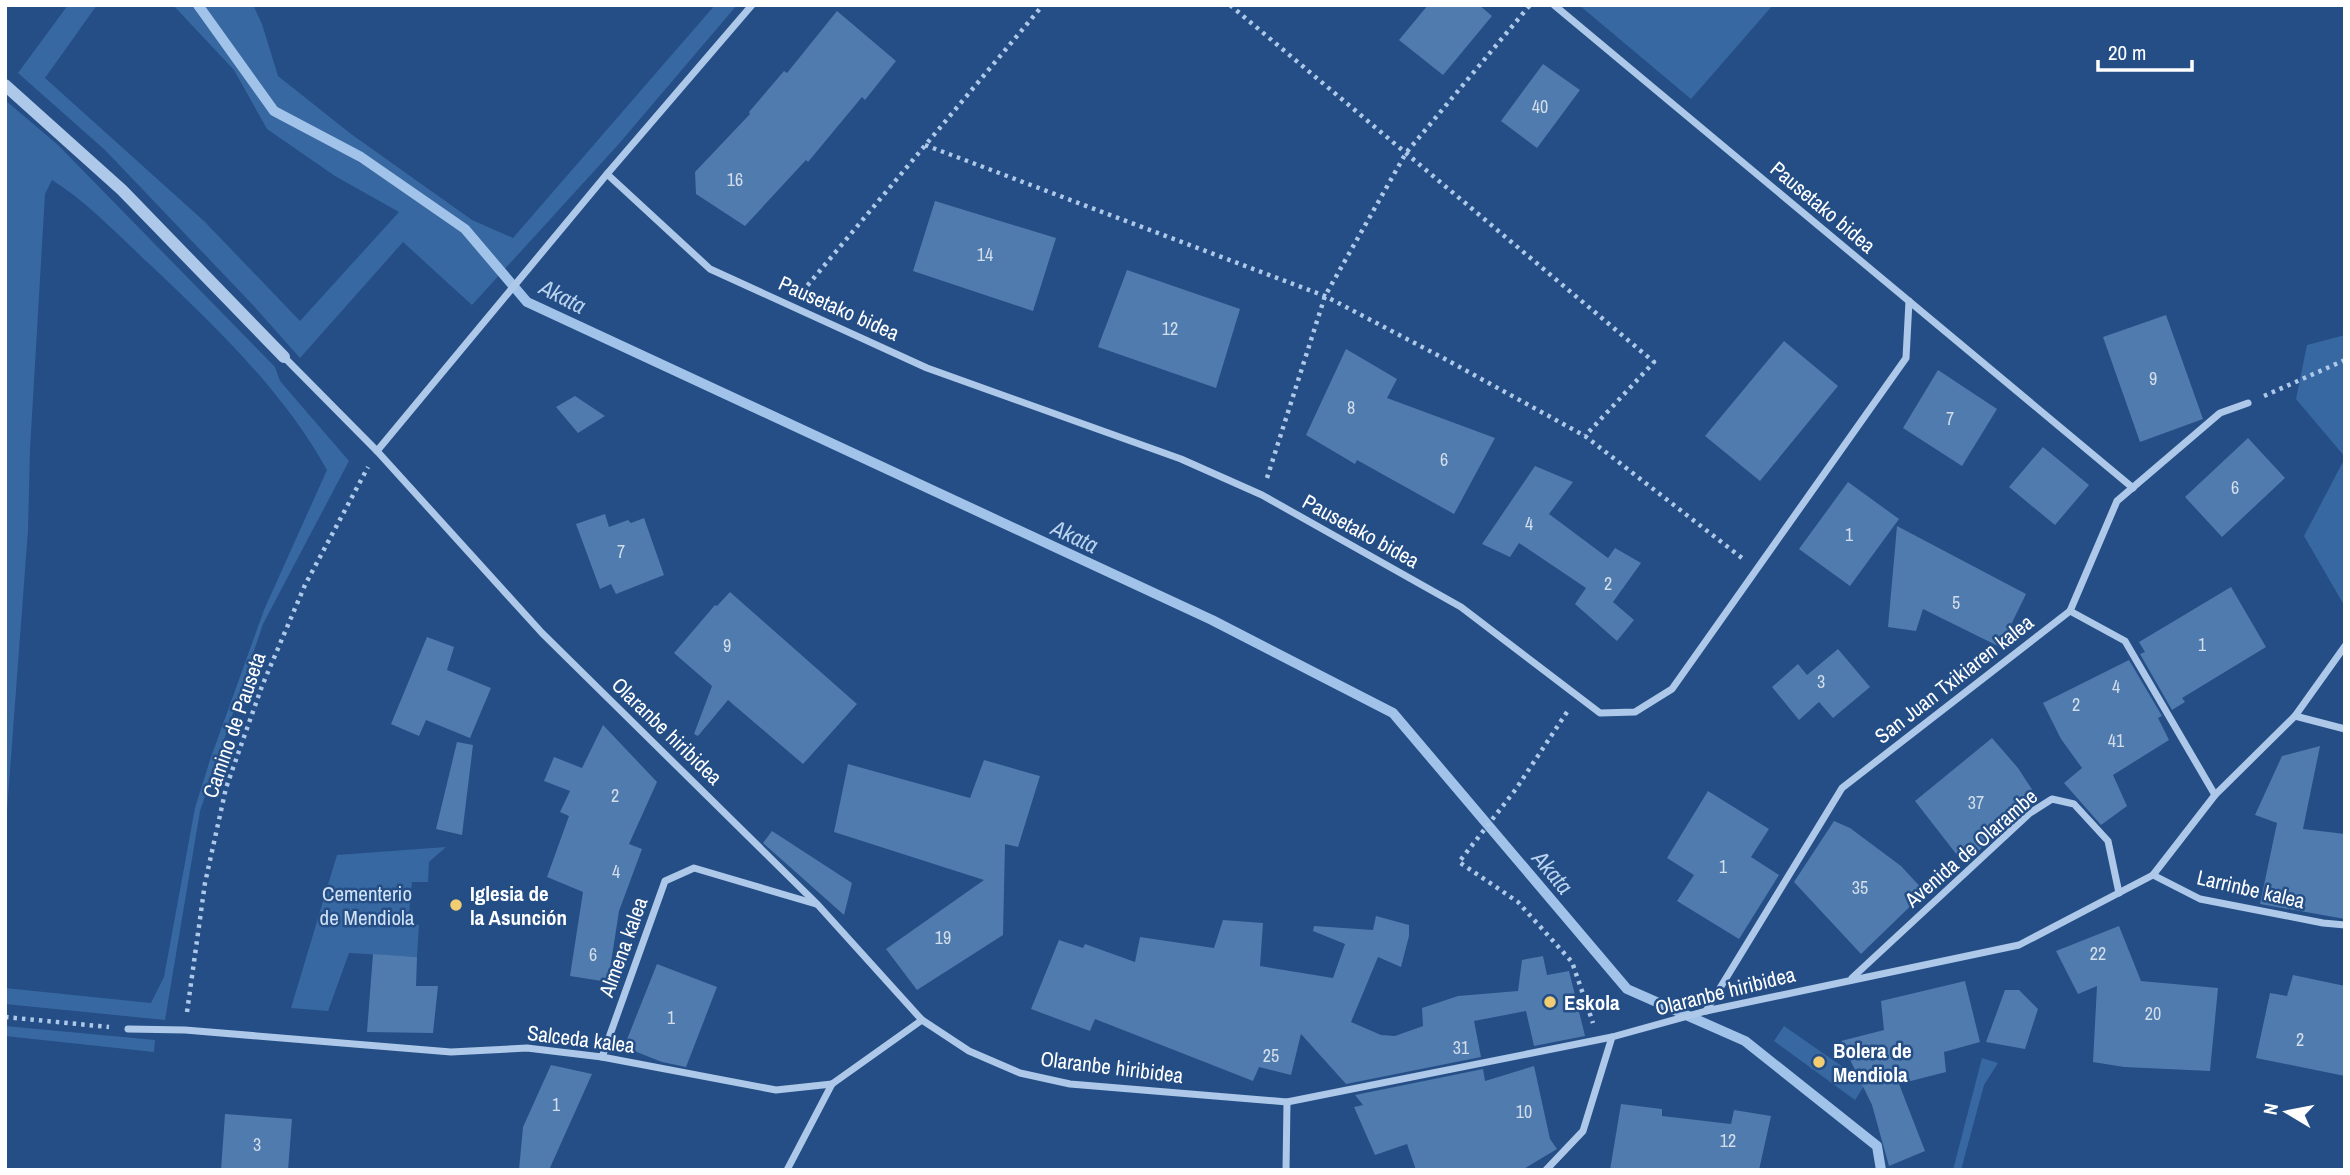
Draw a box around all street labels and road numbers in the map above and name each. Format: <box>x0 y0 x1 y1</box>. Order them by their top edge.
street label: Pausetako bidea <box>1764 154 1882 260</box>
street label: Pausetako bidea <box>774 268 904 348</box>
street label: Pausetako bidea <box>1297 487 1425 575</box>
street label: San Juan Txikiaren kalea <box>1869 608 2040 750</box>
street label: Camino de Pauseta <box>196 648 273 802</box>
street label: Olaranbe hiribidea <box>605 671 729 792</box>
street label: Avenida de Olarambe <box>1898 782 2044 914</box>
street label: Larrinbe kalea <box>2194 862 2308 916</box>
street label: Almena kalea <box>591 893 655 1002</box>
street label: Olaranbe hiribidea <box>1652 959 1799 1022</box>
street label: Salceda kalea <box>526 1018 637 1060</box>
street label: Olaranbe hiribidea <box>1039 1044 1185 1090</box>

